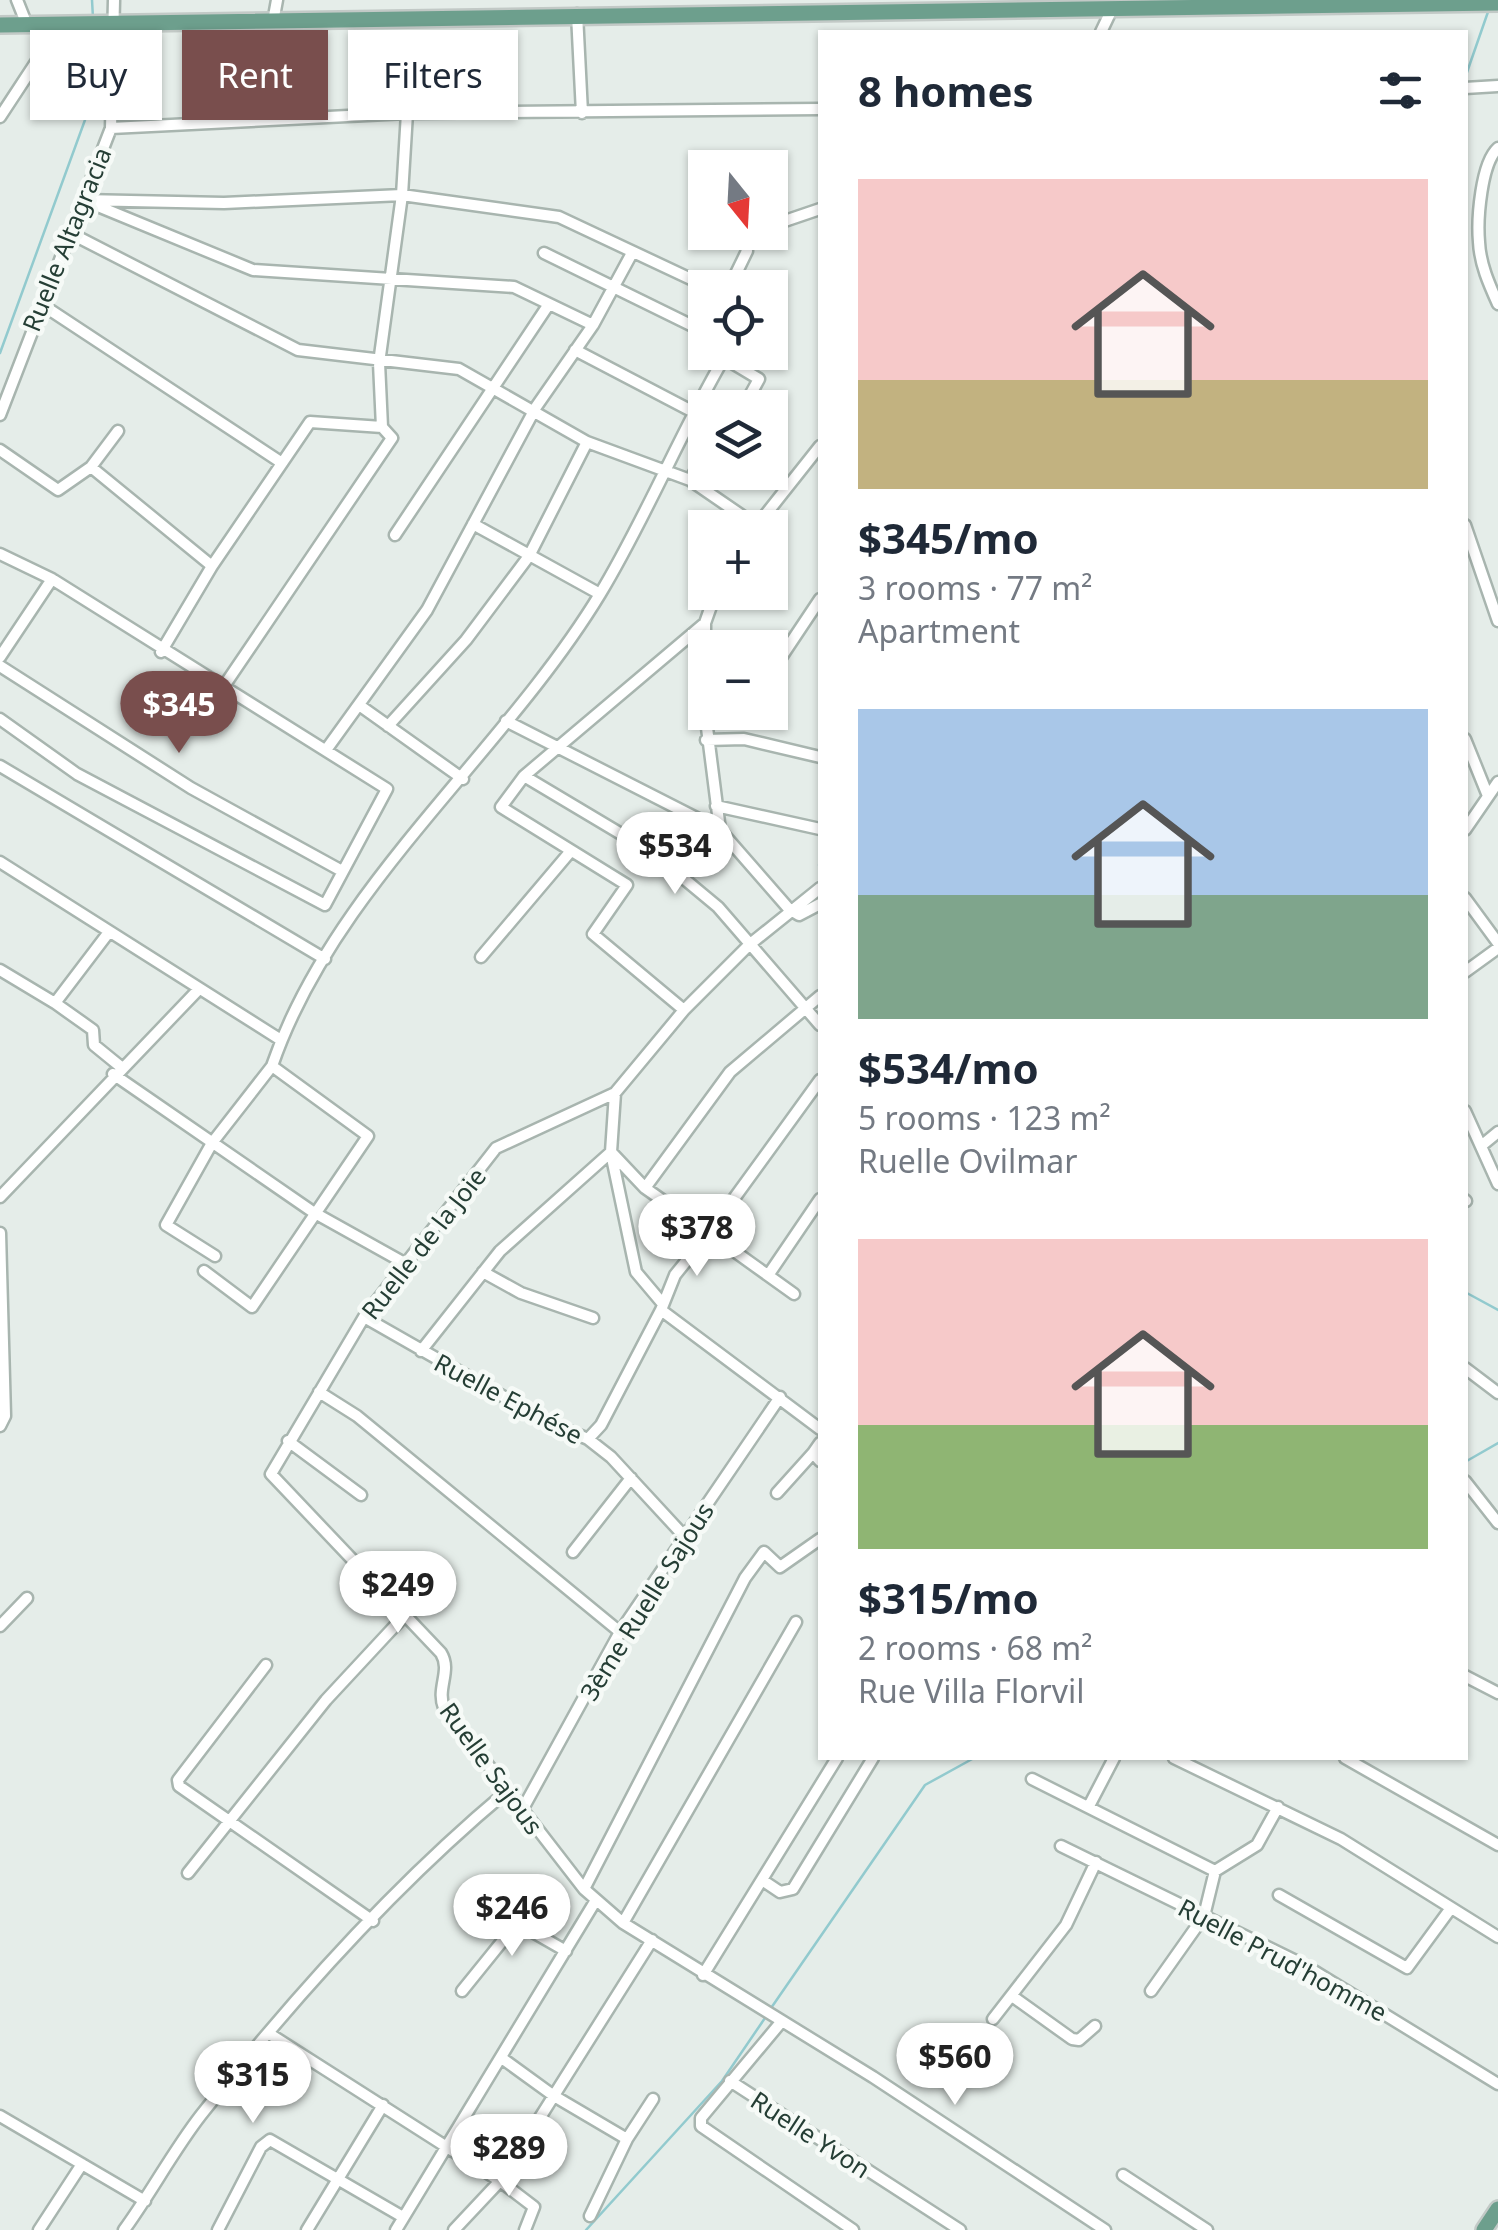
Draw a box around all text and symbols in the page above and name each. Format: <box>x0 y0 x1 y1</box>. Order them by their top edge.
chip: Buy <box>30 30 162 120</box>
chip: Rent <box>182 30 328 120</box>
chip: Filters <box>348 30 518 120</box>
text: 8 homes <box>858 62 1034 119</box>
icon: filters <box>1373 63 1428 118</box>
street label: Ruelle Altagracia <box>14 142 118 336</box>
north arrow <box>688 150 788 250</box>
map controls <box>688 150 788 730</box>
icon: home <box>1053 244 1233 424</box>
button: locate <box>688 270 788 370</box>
button: layers <box>688 390 788 490</box>
text: $345/mo <box>858 509 1039 566</box>
button: + <box>688 510 788 610</box>
text: 3 rooms · 77 m² <box>858 566 1092 609</box>
text: Apartment <box>858 609 1020 652</box>
button: − <box>688 630 788 730</box>
pin: $345 <box>120 671 238 756</box>
text: $345 <box>142 682 216 725</box>
icon: home <box>1053 774 1233 954</box>
pin: $534 <box>616 812 734 897</box>
text: $534 <box>638 823 712 866</box>
text: $534/mo <box>858 1039 1039 1096</box>
text: 5 rooms · 123 m² <box>858 1096 1111 1139</box>
text: Ruelle Ovilmar <box>858 1139 1077 1182</box>
street label: Ruelle de la Joie <box>353 1160 493 1326</box>
pin: $378 <box>638 1194 756 1279</box>
text: $378 <box>660 1205 734 1248</box>
icon: home <box>1053 1304 1233 1484</box>
street label: Ruelle Ephése <box>429 1345 589 1451</box>
street label: 3ème Ruelle Sajous <box>571 1495 721 1707</box>
pin: $249 <box>339 1551 457 1636</box>
text: $249 <box>361 1562 435 1605</box>
text: $315/mo <box>858 1569 1039 1626</box>
text: 2 rooms · 68 m² <box>858 1626 1092 1669</box>
text: Rue Villa Florvil <box>858 1669 1085 1712</box>
street label: Ruelle Sajous <box>433 1695 551 1841</box>
pin: $246 <box>453 1874 571 1959</box>
text: $246 <box>475 1885 549 1928</box>
street label: Ruelle Prud'homme <box>1173 1890 1393 2028</box>
pin: $560 <box>896 2023 1014 2108</box>
text: $560 <box>918 2034 992 2077</box>
pin: $315 <box>194 2041 312 2126</box>
text: $315 <box>216 2052 290 2095</box>
street label: Ruelle Yvon <box>745 2083 877 2185</box>
pin: $289 <box>450 2114 568 2199</box>
text: $289 <box>472 2125 546 2168</box>

